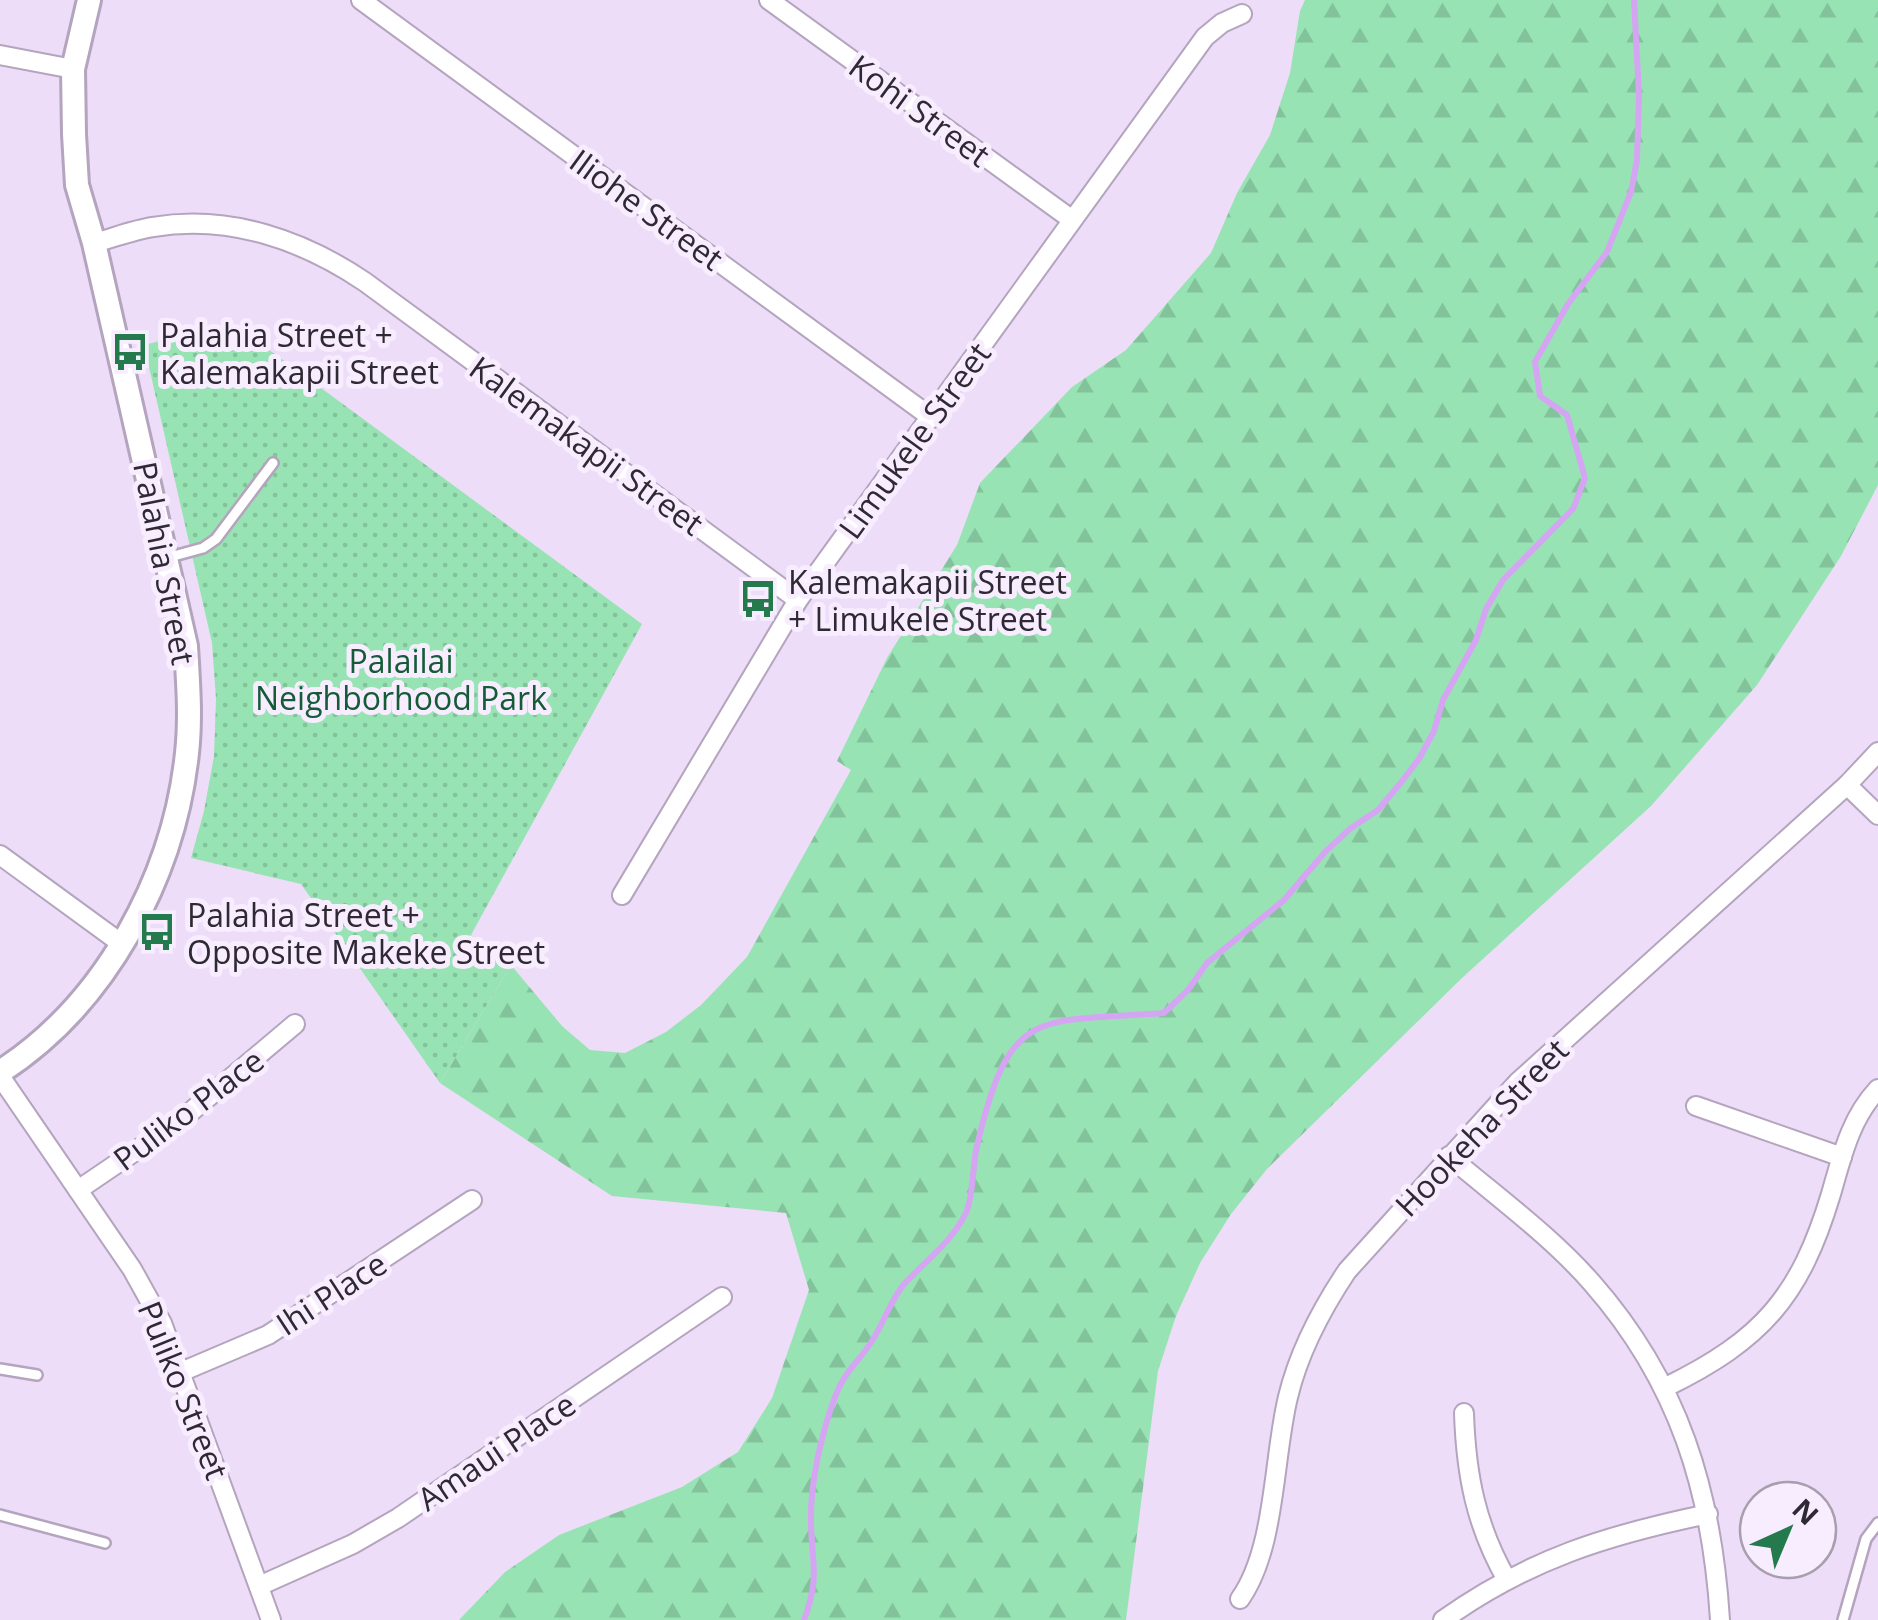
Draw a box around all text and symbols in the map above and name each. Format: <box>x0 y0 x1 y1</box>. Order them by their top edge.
street label: Kohi Street <box>841 44 999 176</box>
street label: Iliohe Street <box>562 139 732 279</box>
place label: Palahia Street + Kalemakapii Street <box>160 313 439 393</box>
bus stop icon: Palahia Street + Kalemakapii Street <box>109 331 151 373</box>
street label: Limukele Street <box>828 333 1000 547</box>
street label: Kalemakapii Street <box>462 346 712 544</box>
street label: Palahia Street <box>124 458 206 668</box>
place label: Kalemakapii Street + Limukele Street <box>788 560 1067 640</box>
bus stop icon: Kalemakapii Street + Limukele Street <box>737 578 779 620</box>
park label: Palailai Neighborhood Park <box>255 639 547 719</box>
place label: Palahia Street + Opposite Makeke Street <box>187 893 545 973</box>
bus stop icon: Palahia Street + Opposite Makeke Street <box>136 911 178 953</box>
street label: Hookeha Street <box>1385 1029 1577 1225</box>
street label: Puliko Place <box>104 1038 272 1180</box>
street label: Ihi Place <box>268 1241 394 1345</box>
street label: Puliko Street <box>129 1294 239 1486</box>
street label: Amaui Place <box>409 1382 583 1520</box>
north arrow <box>1738 1480 1838 1580</box>
text: N <box>1785 1490 1827 1533</box>

